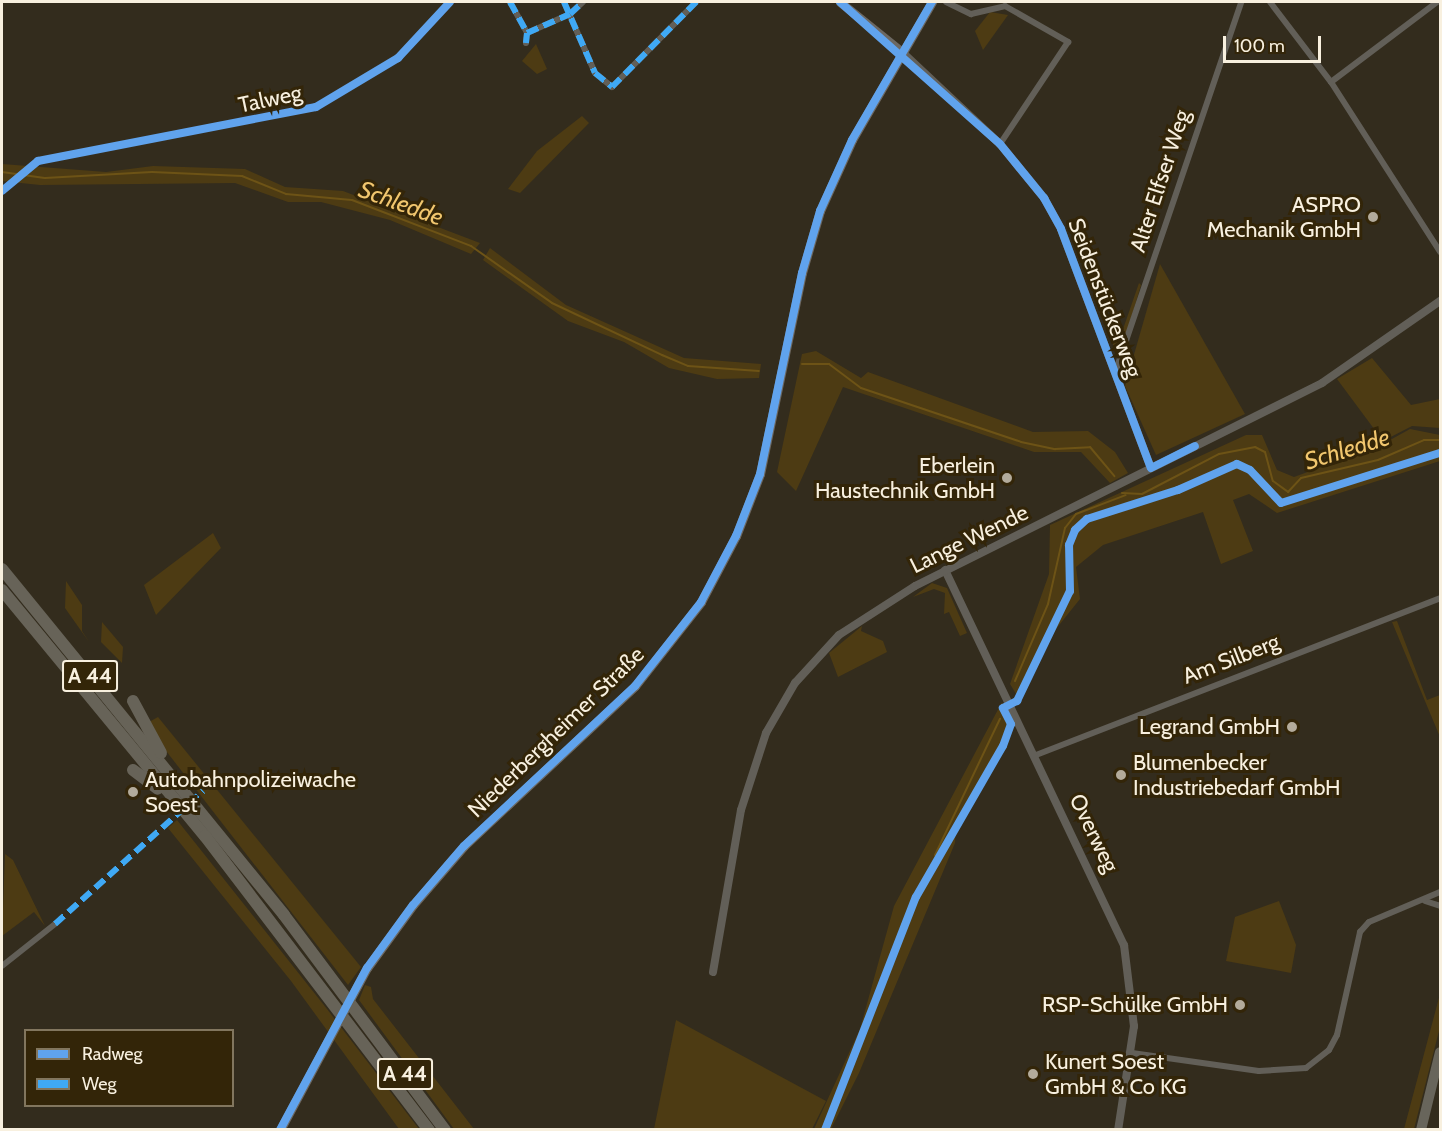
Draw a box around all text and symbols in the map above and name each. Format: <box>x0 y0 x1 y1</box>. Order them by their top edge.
scale bar <box>1226 24 1324 62</box>
text: 100 m <box>1234 35 1285 57</box>
street label: Talweg <box>236 79 304 119</box>
street label: Alter Elfser Weg <box>1125 107 1195 255</box>
water label: Schledde <box>355 175 447 231</box>
place label: ASPRO Mechanik GmbH <box>1207 191 1361 242</box>
marker: ASPRO Mechanik GmbH <box>1366 210 1380 224</box>
street label: Seidenstückerweg <box>1063 215 1147 381</box>
water label: Schledde <box>1301 422 1393 476</box>
place label: Eberlein Haustechnik GmbH <box>815 452 995 504</box>
marker: Eberlein Haustechnik GmbH <box>1000 471 1014 485</box>
street label: Lange Wende <box>906 499 1032 579</box>
street label: Am Silberg <box>1179 628 1283 690</box>
street label: Niederbergheimer Straße <box>463 641 649 823</box>
road number: A 44 <box>62 658 118 694</box>
place label: Legrand GmbH <box>1139 714 1280 740</box>
marker: Legrand GmbH <box>1285 720 1299 734</box>
place label: Blumenbecker Industriebedarf GmbH <box>1133 749 1341 800</box>
place label: Autobahnpolizeiwache Soest <box>145 766 356 818</box>
marker: Blumenbecker Industriebedarf GmbH <box>1114 768 1128 782</box>
marker: Autobahnpolizeiwache Soest <box>126 785 140 799</box>
street label: Overweg <box>1064 790 1124 876</box>
place label: RSP-Schülke GmbH <box>1042 992 1228 1018</box>
marker: RSP-Schülke GmbH <box>1233 998 1247 1012</box>
legend <box>24 1029 234 1107</box>
text: Radweg <box>82 1043 143 1065</box>
place label: Kunert Soest GmbH & Co KG <box>1045 1048 1187 1100</box>
road number: A 44 <box>376 1056 434 1092</box>
marker: Kunert Soest GmbH & Co KG <box>1026 1067 1040 1081</box>
text: Weg <box>82 1073 117 1095</box>

